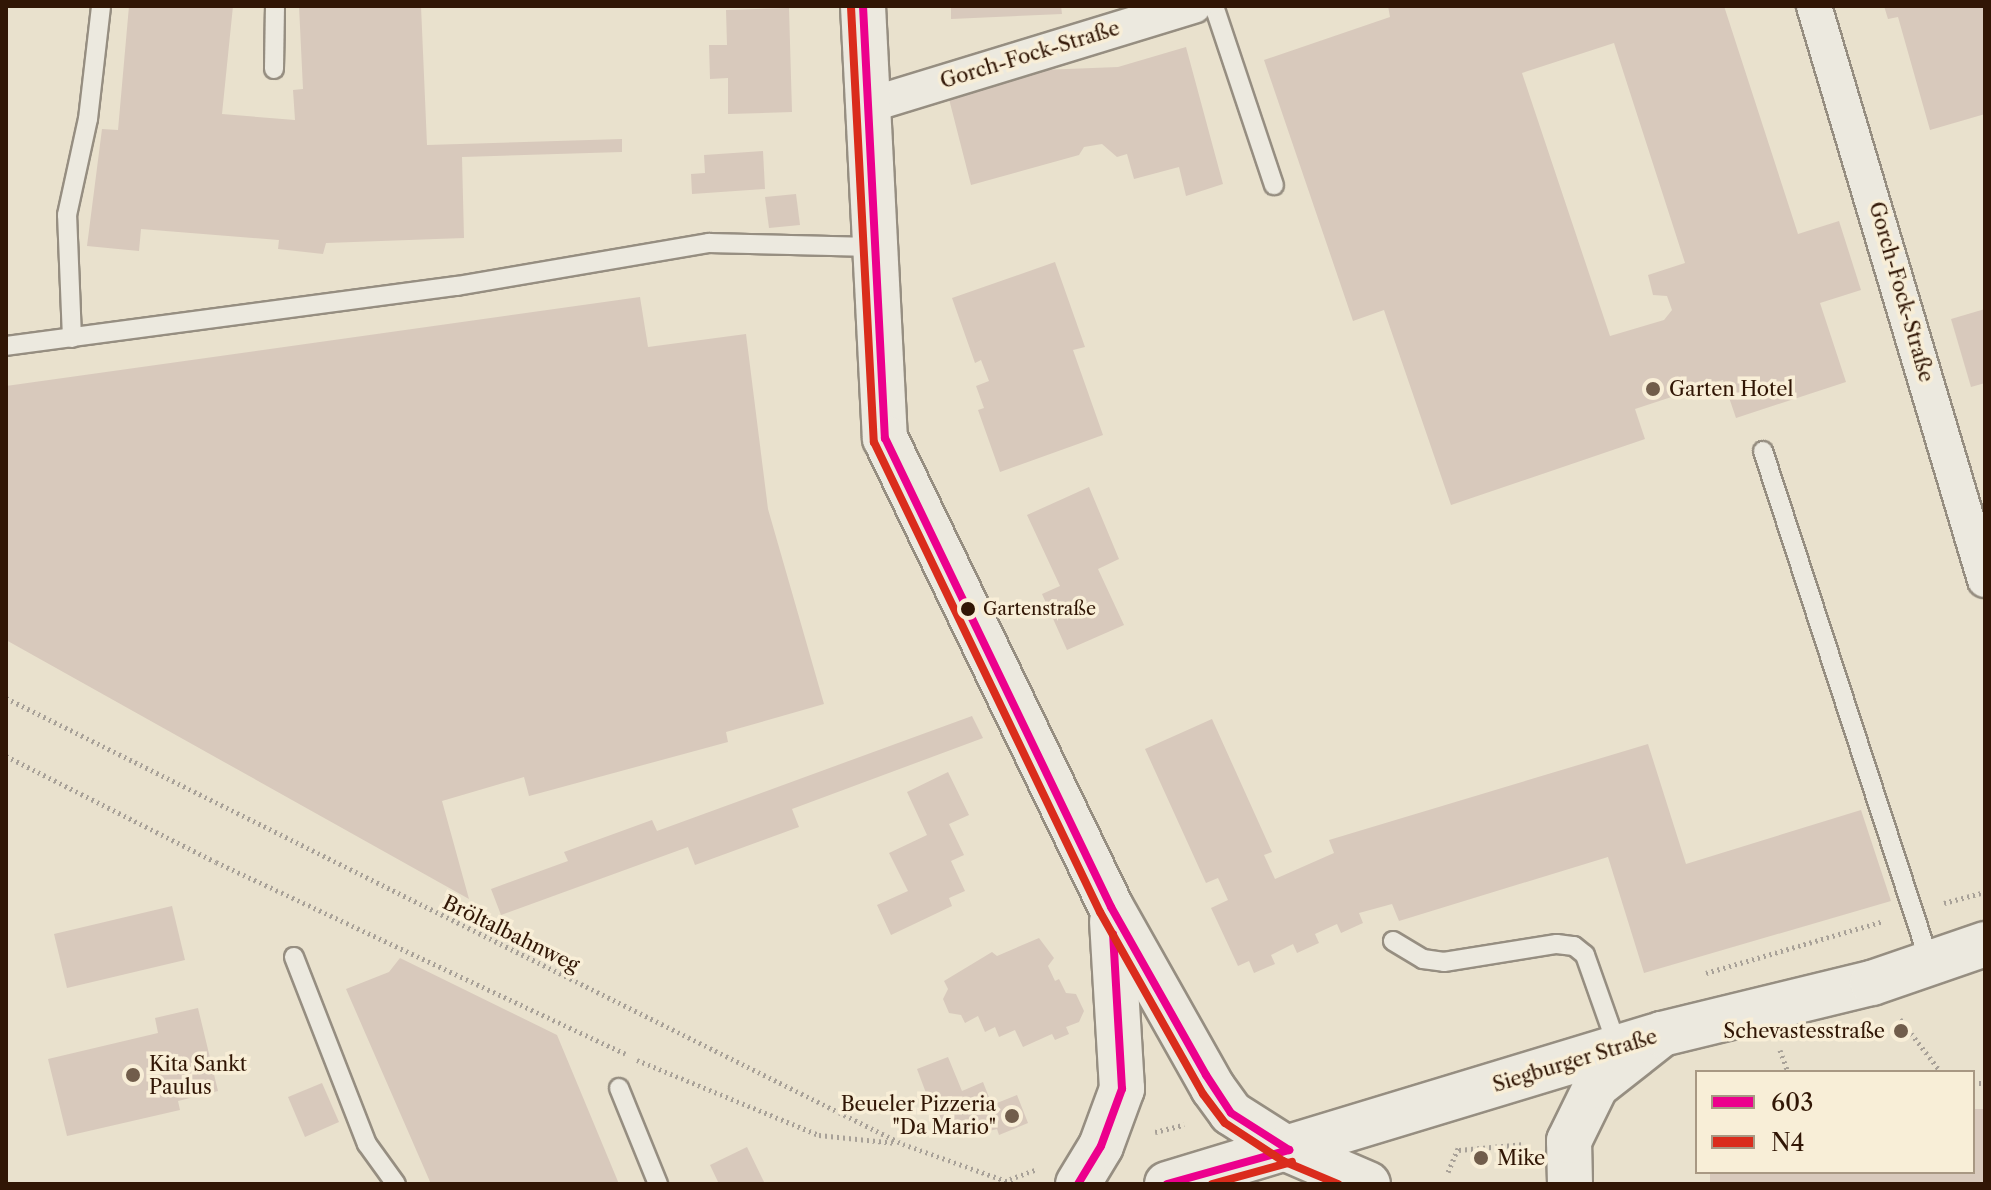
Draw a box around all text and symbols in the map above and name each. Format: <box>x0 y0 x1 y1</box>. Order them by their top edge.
street label: Gorch-Fock-Straße <box>937 16 1123 94</box>
street label: Gorch-Fock-Straße <box>1864 199 1938 385</box>
place label: Garten Hotel <box>1669 377 1793 401</box>
marker: Garten Hotel <box>1644 380 1662 398</box>
place label: Gartenstraße <box>983 598 1096 620</box>
marker: Gartenstraße <box>960 601 976 617</box>
street label: Bröltalbahnweg <box>439 891 583 977</box>
place label: Schevastesstraße <box>1723 1019 1885 1043</box>
marker: Schevastesstraße <box>1892 1022 1910 1040</box>
street label: Siegburger Straße <box>1490 1025 1660 1097</box>
place label: Kita Sankt Paulus <box>149 1052 247 1099</box>
marker: Kita Sankt Paulus <box>124 1066 142 1084</box>
legend <box>1695 1070 1975 1174</box>
text: 603 <box>1771 1088 1813 1117</box>
place label: Beueler Pizzeria "Da Mario" <box>840 1092 996 1139</box>
marker: Beueler Pizzeria "Da Mario" <box>1003 1107 1021 1125</box>
text: N4 <box>1771 1128 1805 1157</box>
place label: Mike <box>1497 1146 1545 1170</box>
marker: Mike <box>1472 1149 1490 1167</box>

